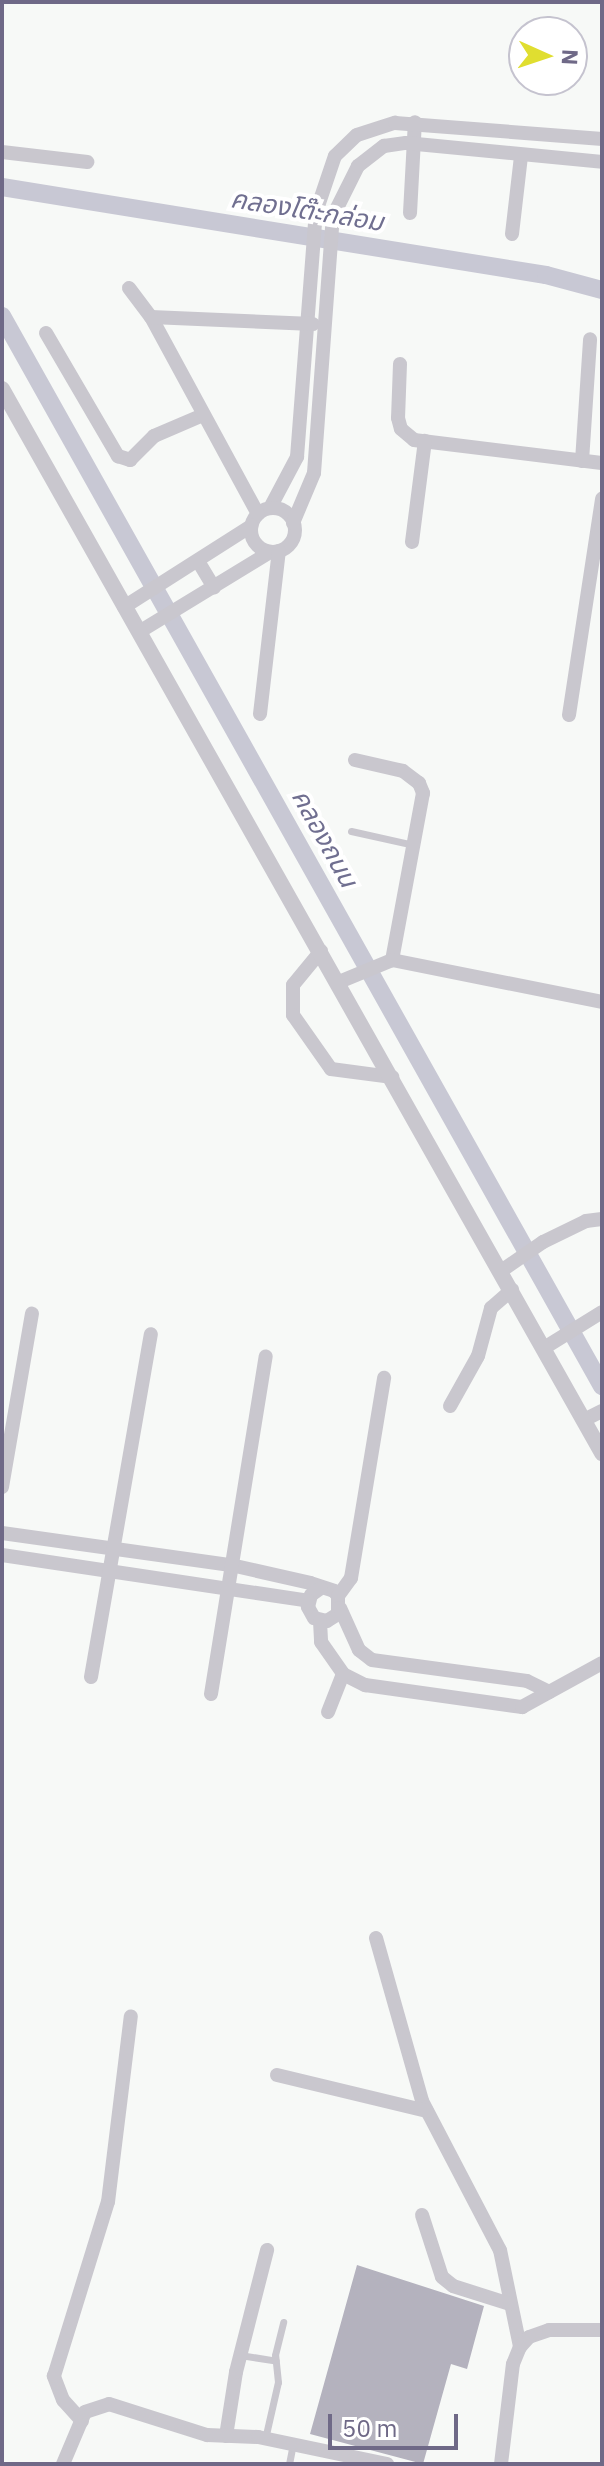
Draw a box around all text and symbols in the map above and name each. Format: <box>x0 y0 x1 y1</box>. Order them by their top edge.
north arrow <box>508 16 588 96</box>
text: N <box>556 48 585 66</box>
water label: คลองโต๊ะกล่อม <box>228 183 386 237</box>
water label: คลองถนน <box>285 784 365 892</box>
scale bar <box>332 2398 462 2448</box>
text: 50 m <box>342 2412 397 2444</box>

